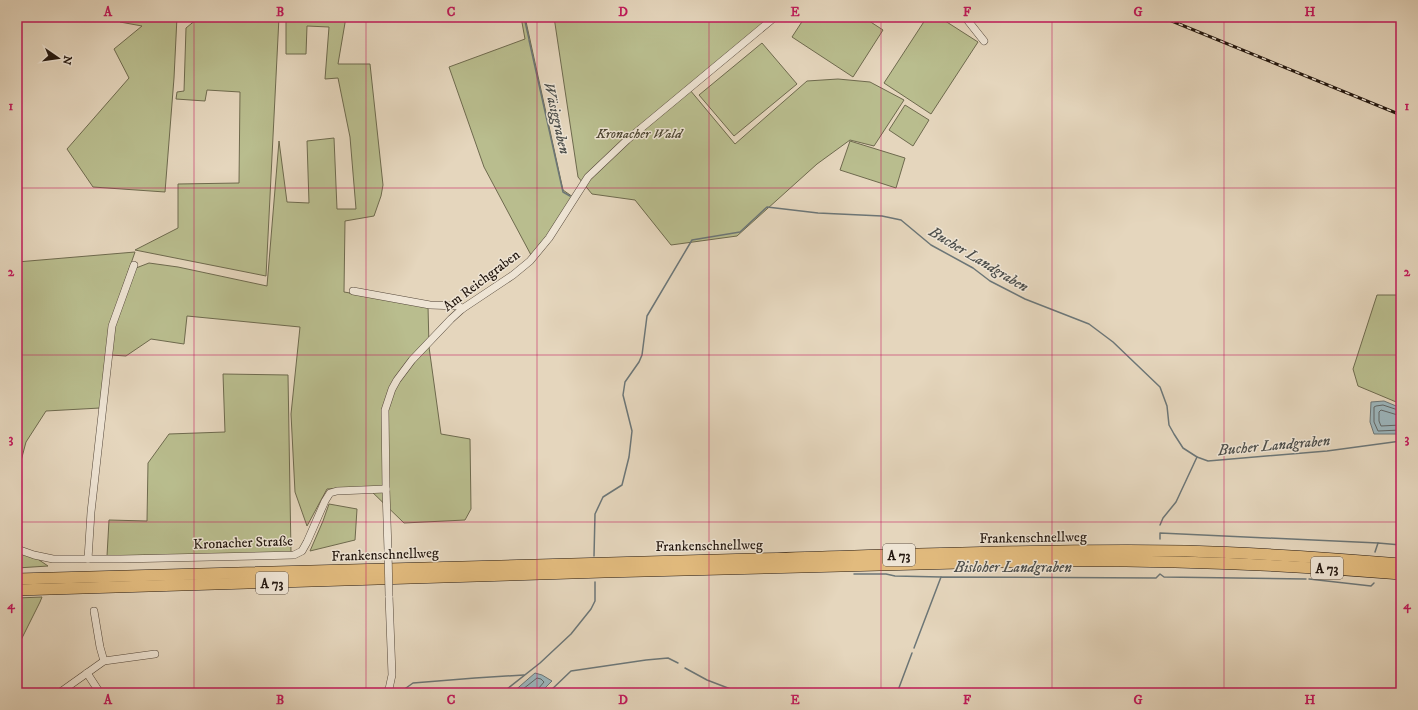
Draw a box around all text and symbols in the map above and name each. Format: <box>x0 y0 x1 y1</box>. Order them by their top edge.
text: A <box>103 4 113 20</box>
text: B <box>276 4 284 20</box>
text: C <box>447 4 456 20</box>
text: D <box>618 4 628 20</box>
text: E <box>790 4 800 20</box>
text: F <box>963 4 972 20</box>
text: G <box>1133 4 1143 20</box>
text: H <box>1305 4 1316 20</box>
north arrow <box>38 38 78 78</box>
text: N <box>59 54 75 66</box>
water label: Wäsiggraben <box>539 80 574 156</box>
text: 1 <box>9 98 14 114</box>
text: 1 <box>1405 98 1410 114</box>
park label: Kronacher Wald <box>595 125 684 143</box>
water label: Bucher Landgraben <box>925 222 1032 297</box>
street label: Am Reichgraben <box>439 245 524 316</box>
text: 2 <box>8 264 15 280</box>
text: 2 <box>1404 264 1411 280</box>
text: 3 <box>9 431 14 447</box>
water label: Bucher Landgraben <box>1216 431 1331 460</box>
text: 3 <box>1405 431 1410 447</box>
street label: Frankenschnellweg <box>979 528 1087 548</box>
street label: Kronacher Straße <box>193 532 293 554</box>
street label: Frankenschnellweg <box>655 536 763 556</box>
street label: Frankenschnellweg <box>331 544 439 566</box>
road number: A 73 <box>883 544 915 566</box>
road number: A 73 <box>1311 557 1343 579</box>
water label: Bisloher Landgraben <box>953 558 1072 577</box>
road number: A 73 <box>256 572 288 594</box>
text: 4 <box>6 597 15 614</box>
text: 4 <box>1402 597 1411 614</box>
text: A <box>103 692 113 708</box>
text: B <box>276 692 284 708</box>
text: C <box>447 692 456 708</box>
text: D <box>618 692 628 708</box>
text: E <box>790 692 800 708</box>
text: F <box>963 692 972 708</box>
text: G <box>1133 692 1143 708</box>
text: H <box>1305 692 1316 708</box>

